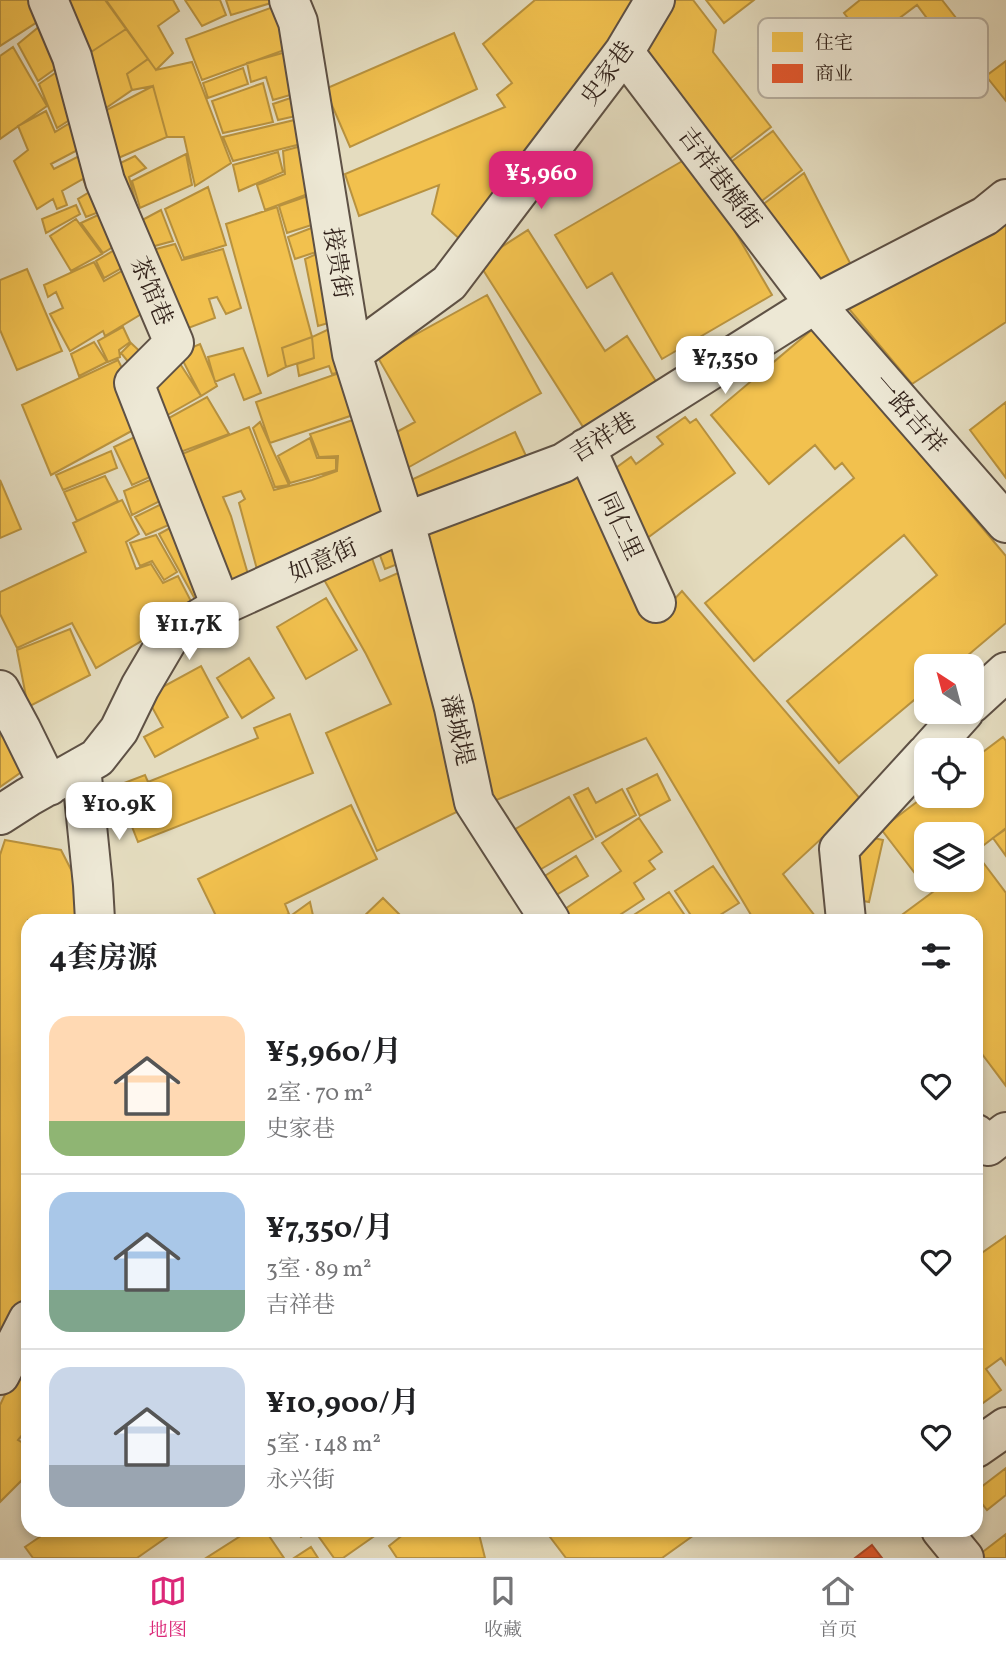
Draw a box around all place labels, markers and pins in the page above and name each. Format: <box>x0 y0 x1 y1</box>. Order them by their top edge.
pin: ¥5,960 <box>484 152 598 211</box>
pin: ¥7,350 <box>668 336 782 396</box>
pin: ¥11.7K <box>132 602 246 662</box>
pin: ¥10.9K <box>62 782 176 842</box>

